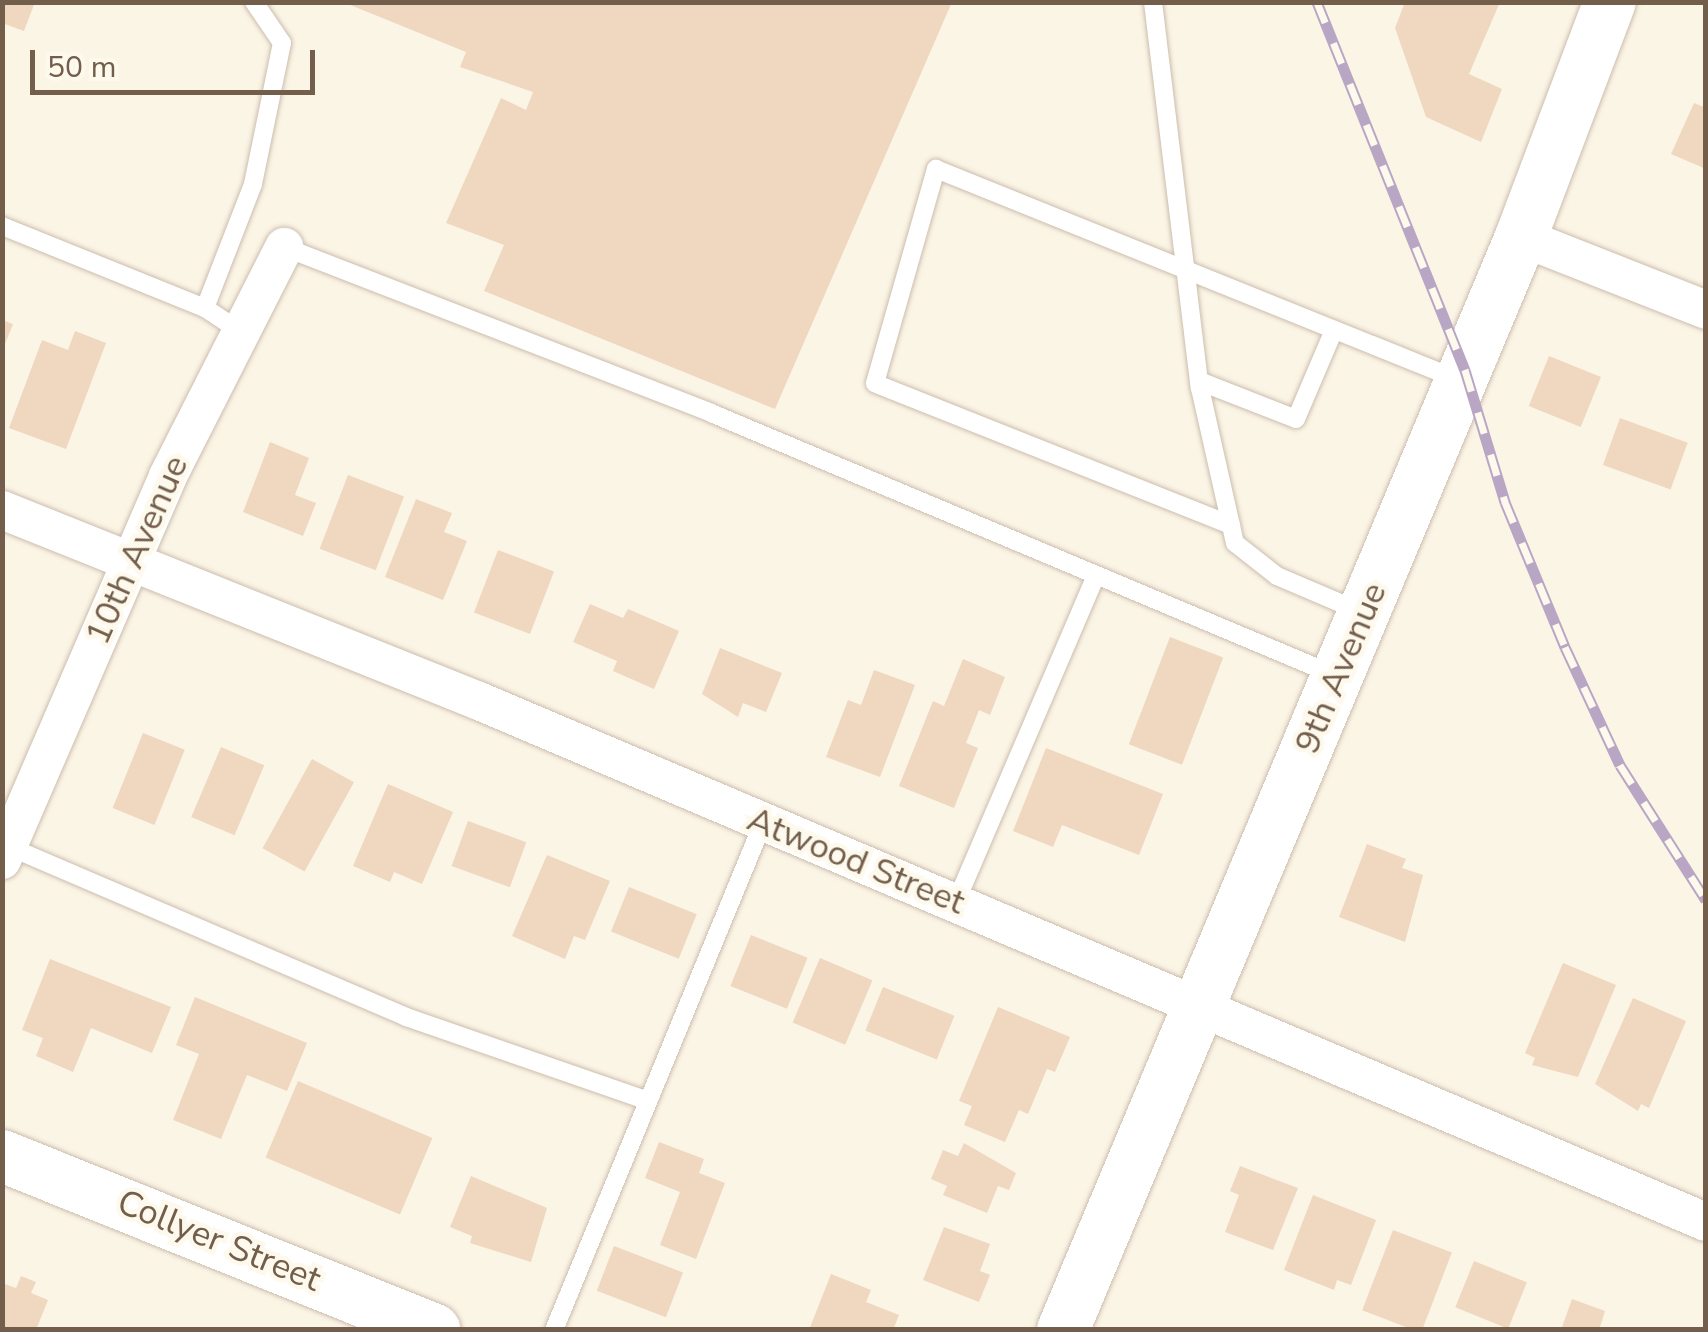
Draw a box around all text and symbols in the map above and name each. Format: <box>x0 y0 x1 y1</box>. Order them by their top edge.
scale bar <box>35 30 320 92</box>
text: 50 m <box>47 47 116 88</box>
street label: 10th Avenue <box>77 449 197 651</box>
street label: 9th Avenue <box>1286 576 1396 760</box>
street label: Atwood Street <box>741 798 971 924</box>
street label: Collyer Street <box>111 1181 327 1301</box>

